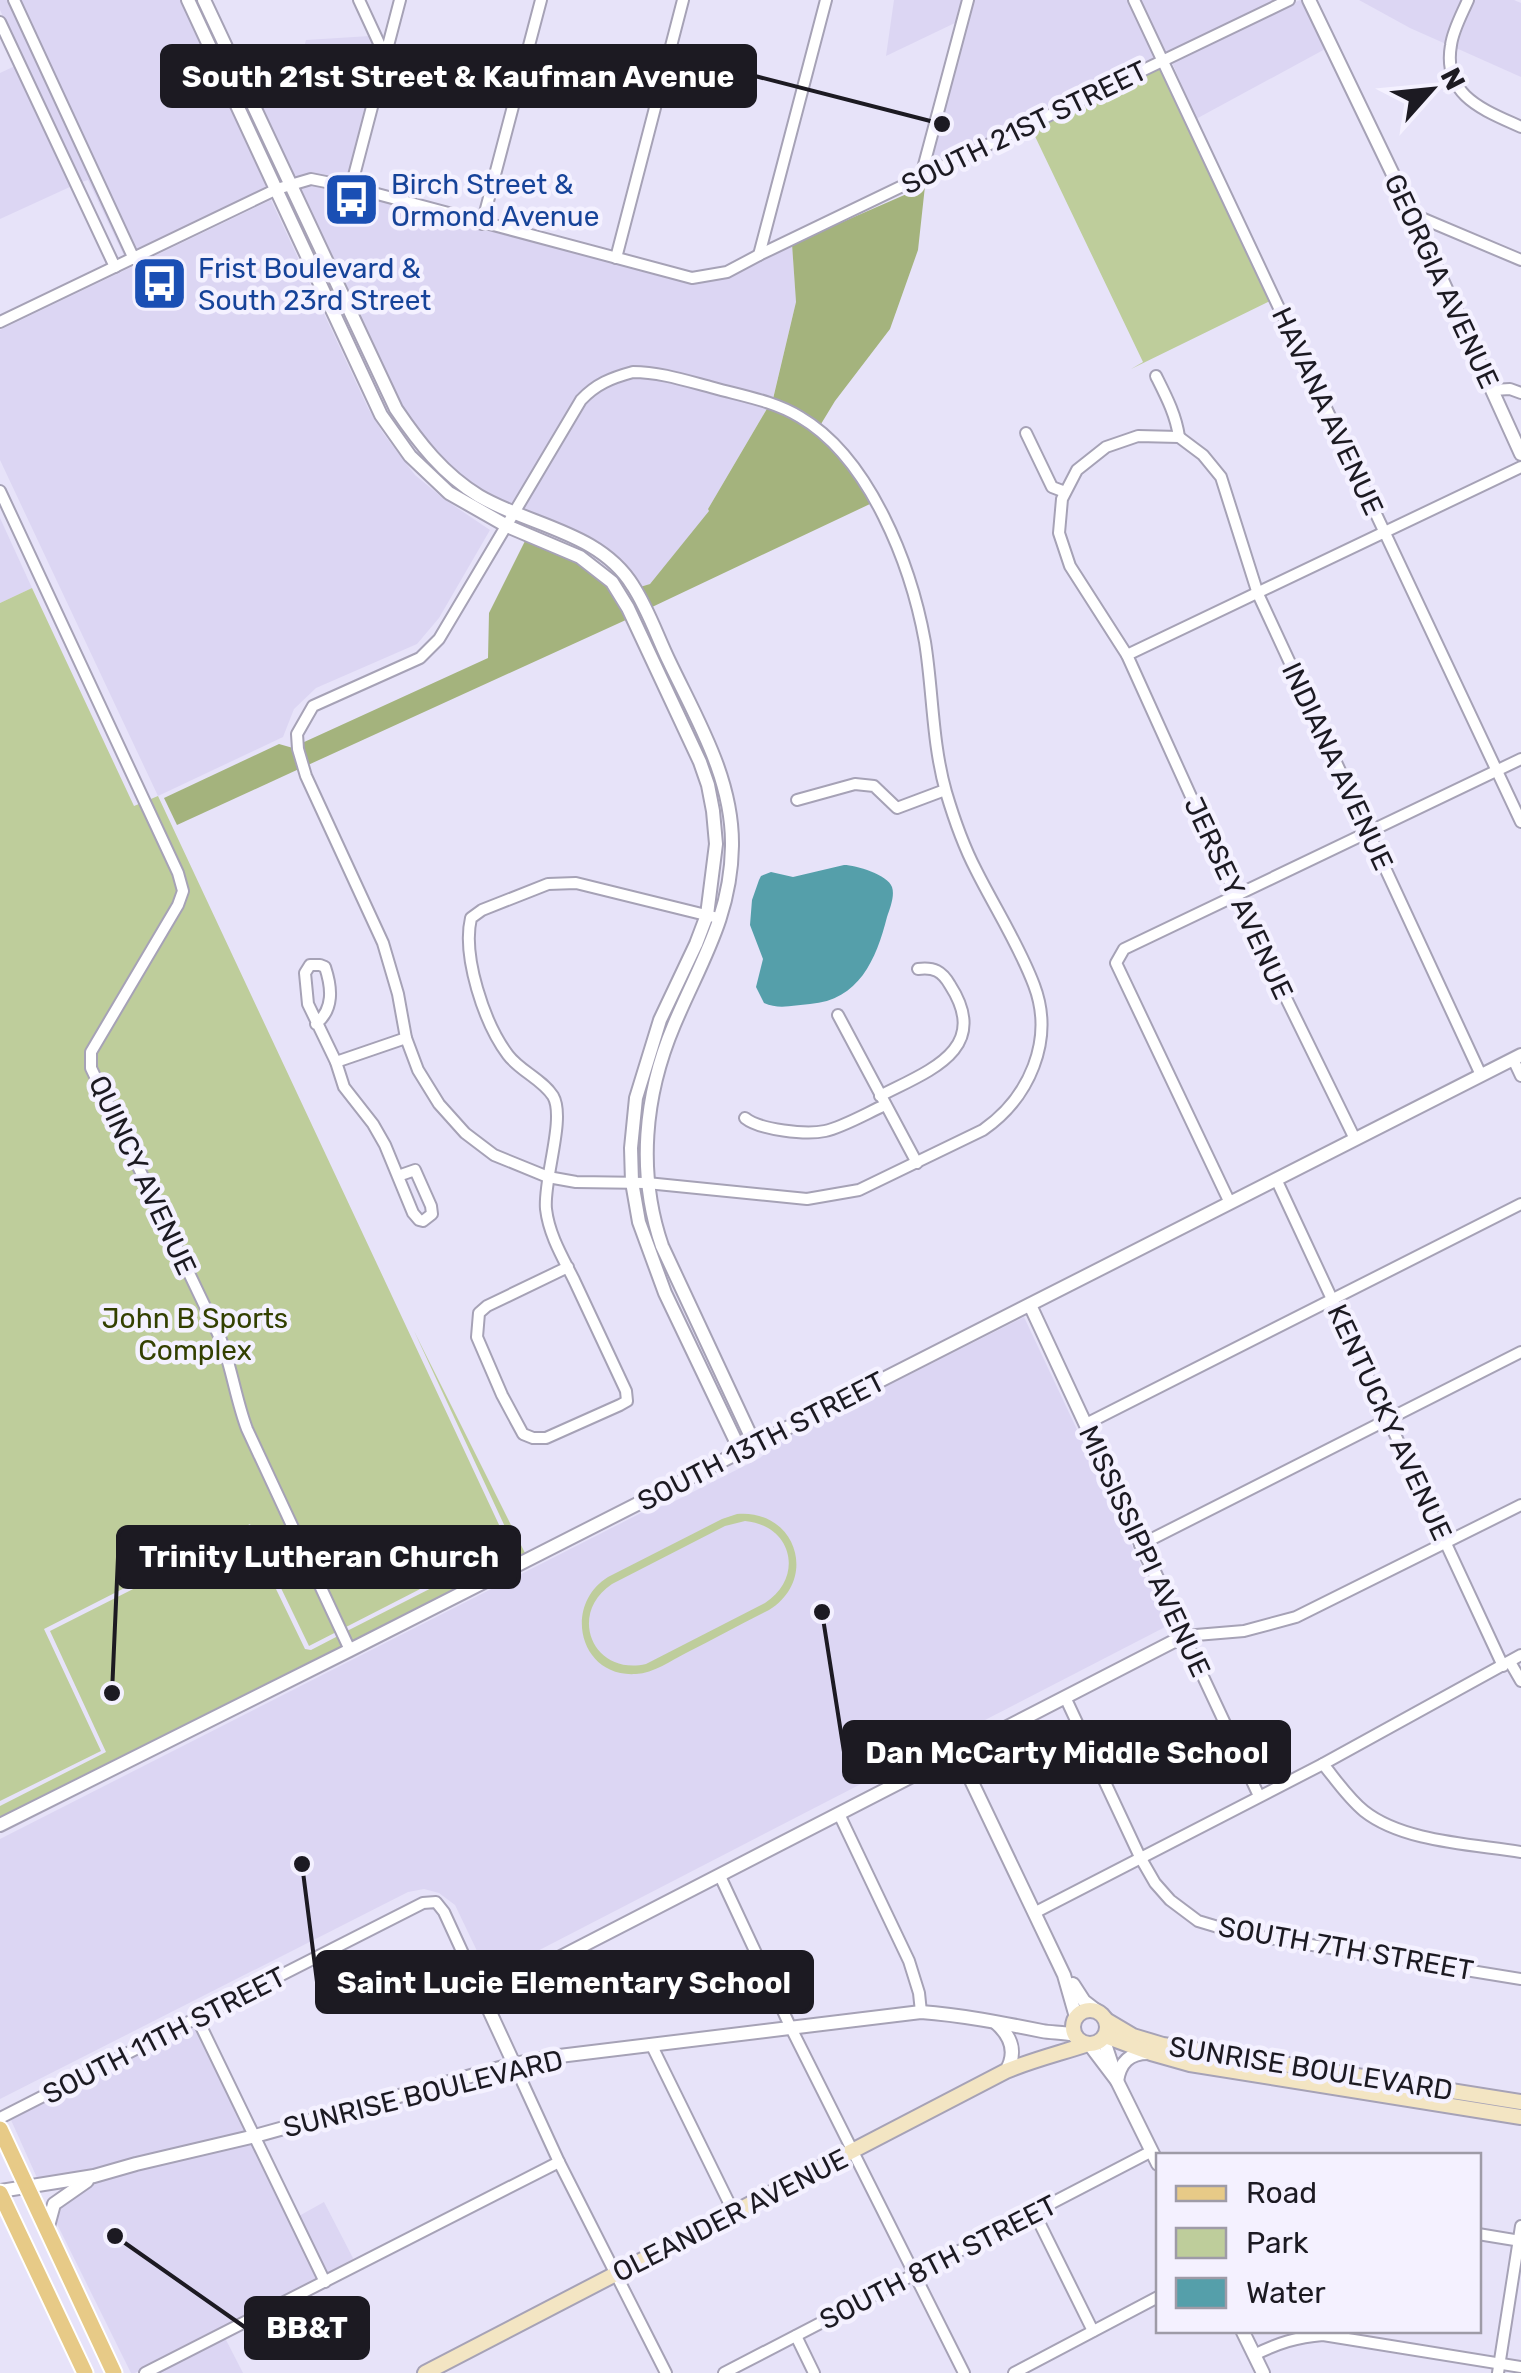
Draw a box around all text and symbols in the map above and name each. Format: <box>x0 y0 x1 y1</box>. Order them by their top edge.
north arrow <box>1381 40 1481 140</box>
callout: South 21st Street & Kaufman Avenue <box>162 46 755 106</box>
street label: SOUTH 21ST STREET <box>896 54 1152 201</box>
text: South 21st Street & Kaufman Avenue <box>182 59 734 95</box>
text: N <box>1434 62 1472 95</box>
place label: Birch Street & Ormond Avenue <box>391 168 599 233</box>
street label: GEORGIA AVENUE <box>1377 169 1506 394</box>
bus stop icon: Birch Street & Ormond Avenue <box>322 170 382 230</box>
place label: Frist Boulevard & South 23rd Street <box>198 252 431 317</box>
bus stop icon: Frist Boulevard & South 23rd Street <box>129 254 189 314</box>
street label: HAVANA AVENUE <box>1265 302 1390 520</box>
street label: INDIANA AVENUE <box>1275 657 1400 875</box>
street label: JERSEY AVENUE <box>1177 792 1300 1005</box>
street label: QUINCY AVENUE <box>82 1070 203 1280</box>
street label: KENTUCKY AVENUE <box>1320 1299 1459 1546</box>
park label: John B Sports Complex <box>102 1302 288 1367</box>
street label: SOUTH 13TH STREET <box>632 1365 890 1518</box>
street label: MISSISSIPPI AVENUE <box>1072 1420 1217 1682</box>
callout: Trinity Lutheran Church <box>118 1527 519 1587</box>
text: Trinity Lutheran Church <box>139 1539 499 1575</box>
callout: Dan McCarty Middle School <box>844 1722 1289 1782</box>
text: Dan McCarty Middle School <box>865 1735 1269 1771</box>
street label: SOUTH 7TH STREET <box>1216 1910 1476 1987</box>
callout: Saint Lucie Elementary School <box>317 1952 812 2012</box>
street label: SOUTH 11TH STREET <box>37 1960 291 2111</box>
text: Saint Lucie Elementary School <box>337 1965 791 2001</box>
street label: SUNRISE BOULEVARD <box>1167 2030 1455 2107</box>
street label: SUNRISE BOULEVARD <box>280 2043 566 2144</box>
street label: OLEANDER AVENUE <box>607 2142 853 2289</box>
legend <box>1156 2153 1481 2333</box>
text: Road <box>1246 2175 1317 2211</box>
street label: SOUTH 8TH STREET <box>814 2188 1062 2337</box>
text: Park <box>1246 2225 1309 2261</box>
text: Water <box>1246 2275 1326 2311</box>
callout: BB&T <box>246 2298 368 2358</box>
text: BB&T <box>266 2310 348 2346</box>

